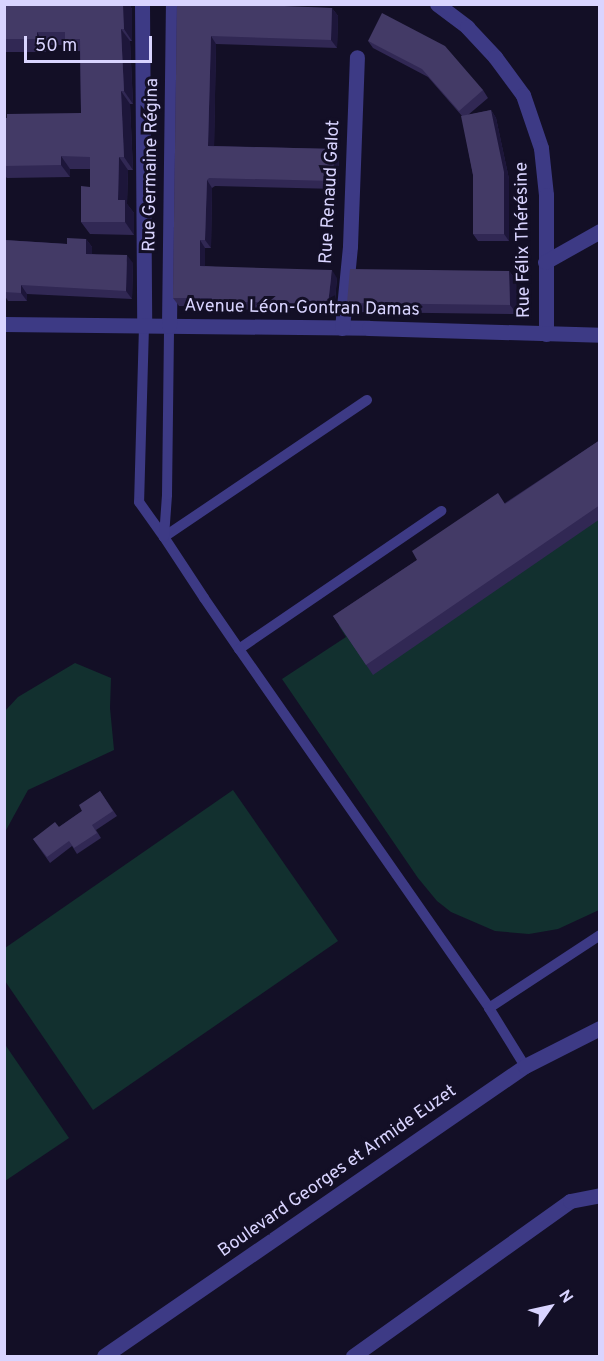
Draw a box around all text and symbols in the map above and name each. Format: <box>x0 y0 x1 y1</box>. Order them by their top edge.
scale bar <box>27 24 154 62</box>
text: 50 m <box>35 35 77 58</box>
street label: Rue Germaine Régina <box>140 78 164 252</box>
street label: Rue Renaud Galot <box>316 119 346 265</box>
street label: Rue Félix Thérésine <box>512 161 536 319</box>
street label: Avenue Léon-Gontran Damas <box>184 296 420 322</box>
street label: Boulevard Georges et Armide Euzet <box>214 1081 462 1263</box>
north arrow <box>520 1277 580 1337</box>
text: N <box>553 1287 576 1307</box>

